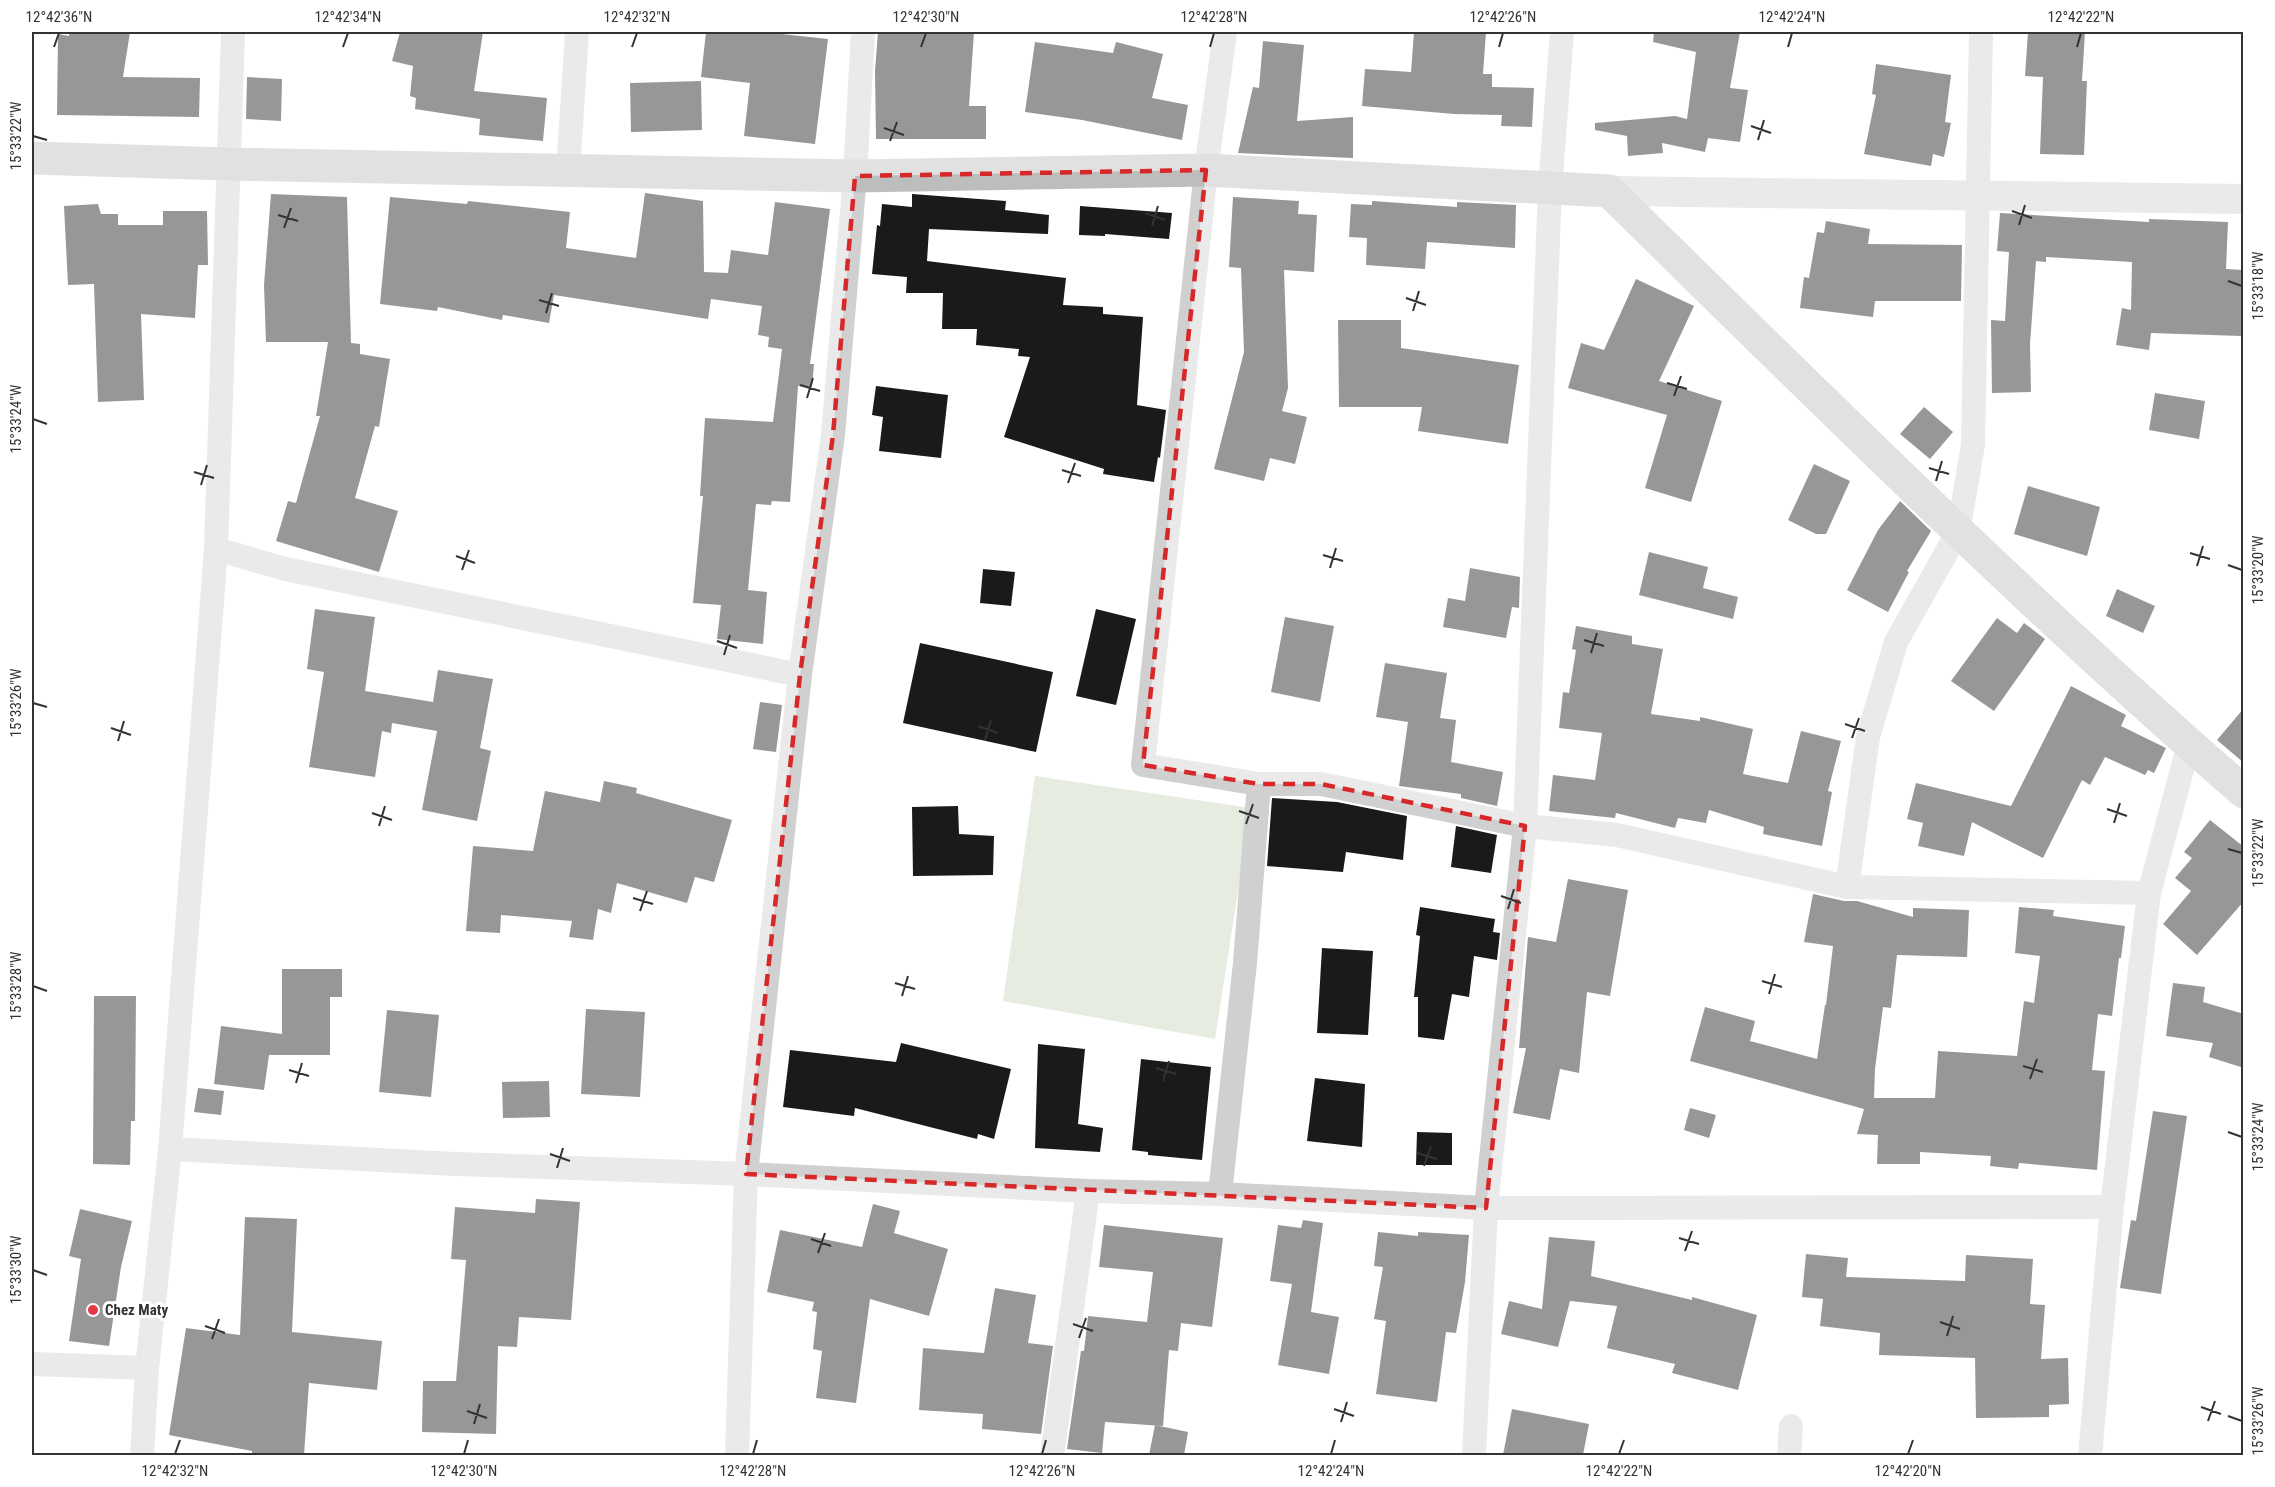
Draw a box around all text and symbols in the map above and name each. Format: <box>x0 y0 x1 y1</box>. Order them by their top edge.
text: 12°42'36"N <box>26 8 92 26</box>
text: 12°42'34"N <box>315 8 381 26</box>
text: 12°42'32"N <box>604 8 670 26</box>
text: 12°42'30"N <box>893 8 959 26</box>
text: 12°42'28"N <box>1181 8 1247 26</box>
text: 12°42'26"N <box>1470 8 1536 26</box>
text: 12°42'24"N <box>1759 8 1825 26</box>
text: 12°42'22"N <box>2048 8 2114 26</box>
text: 15°33'22"W <box>7 101 25 170</box>
text: 15°33'18"W <box>2249 251 2267 320</box>
text: 15°33'24"W <box>7 384 25 453</box>
text: 15°33'20"W <box>2249 535 2267 604</box>
text: 15°33'26"W <box>7 668 25 737</box>
text: 15°33'22"W <box>2249 818 2267 887</box>
text: 15°33'28"W <box>7 951 25 1020</box>
text: 15°33'24"W <box>2249 1102 2267 1171</box>
text: 15°33'30"W <box>7 1235 25 1304</box>
place label: Chez Maty <box>105 1301 168 1319</box>
marker: Chez Maty <box>86 1303 100 1317</box>
text: 15°33'26"W <box>2249 1386 2267 1455</box>
text: 12°42'32"N <box>142 1462 208 1480</box>
text: 12°42'30"N <box>431 1462 497 1480</box>
text: 12°42'28"N <box>720 1462 786 1480</box>
text: 12°42'26"N <box>1009 1462 1075 1480</box>
text: 12°42'24"N <box>1298 1462 1364 1480</box>
text: 12°42'22"N <box>1586 1462 1652 1480</box>
text: 12°42'20"N <box>1875 1462 1941 1480</box>

